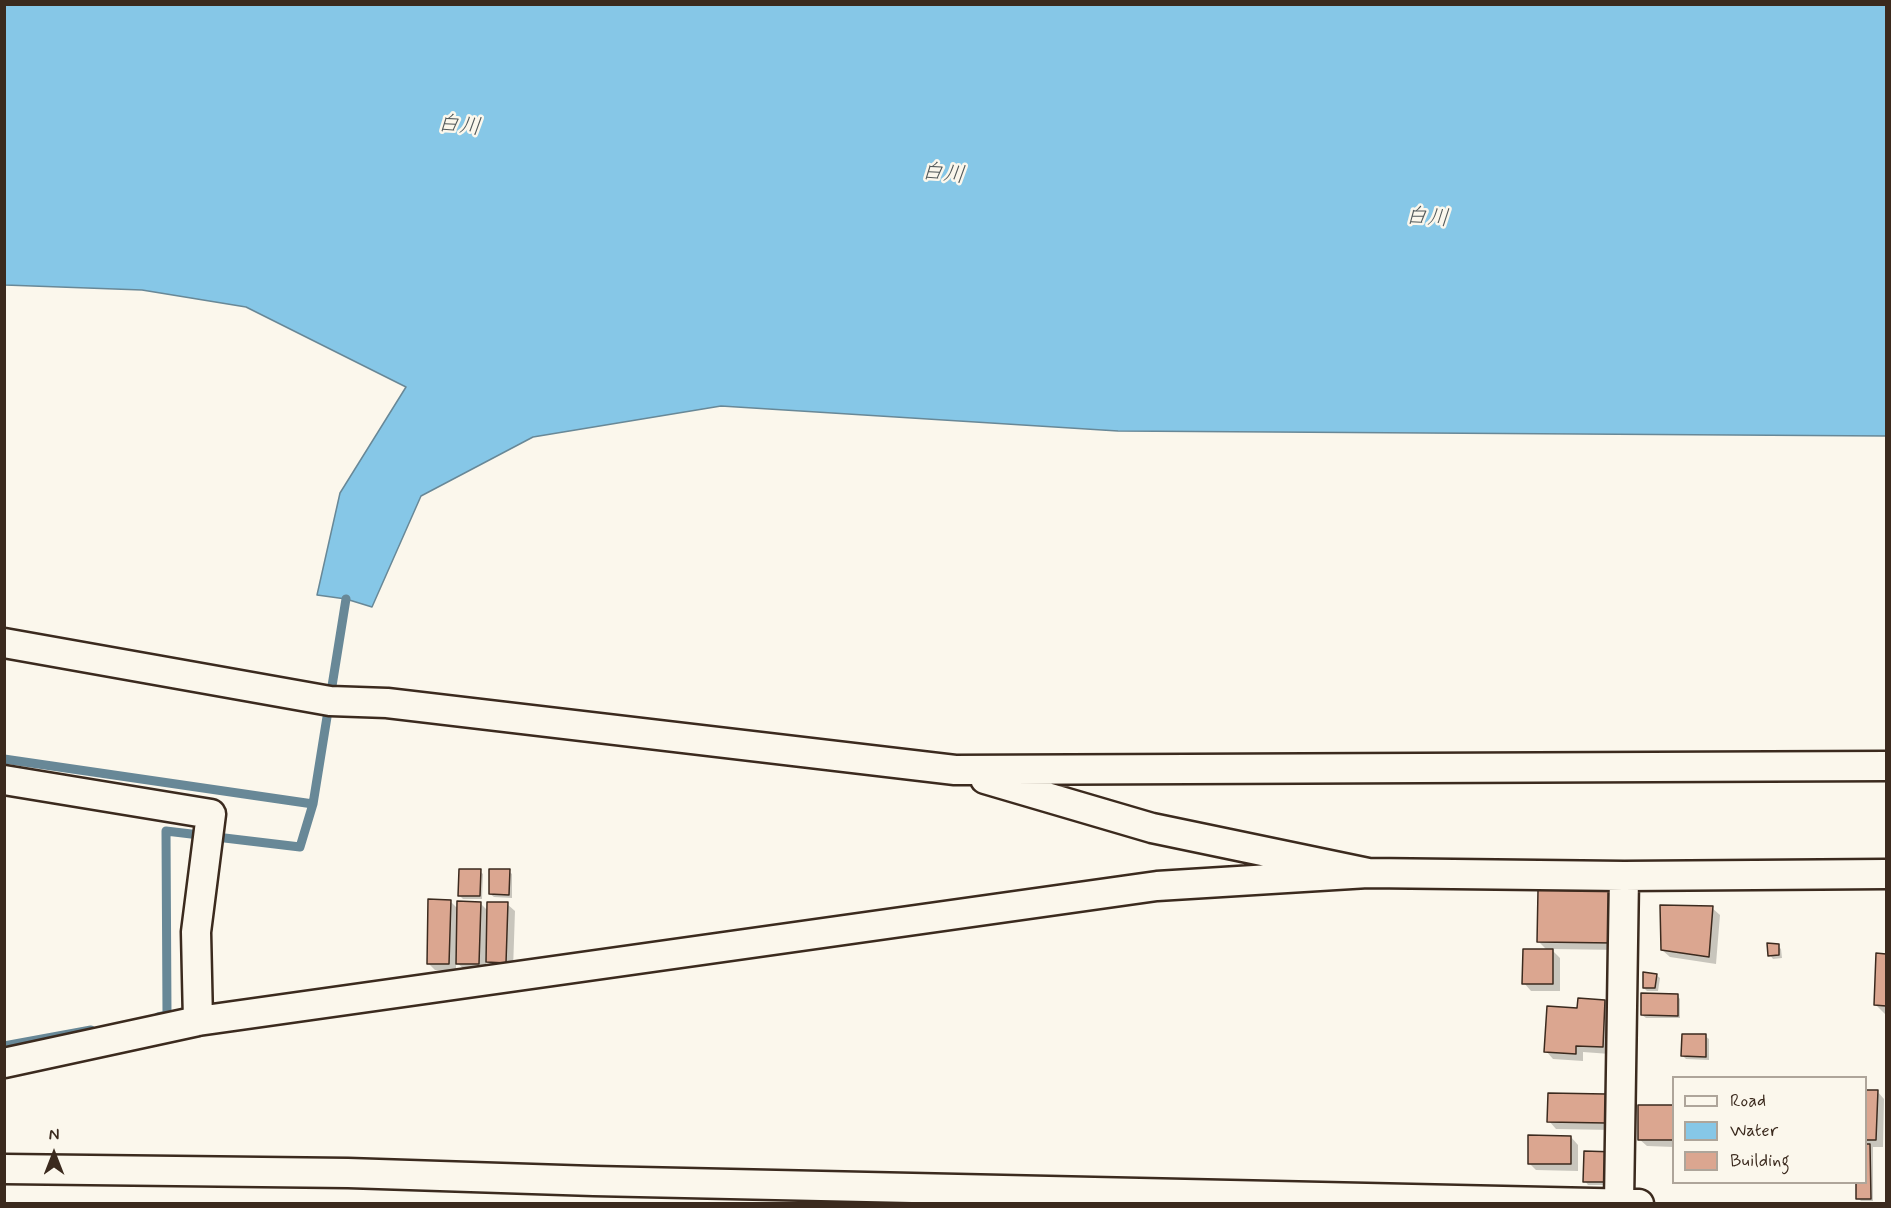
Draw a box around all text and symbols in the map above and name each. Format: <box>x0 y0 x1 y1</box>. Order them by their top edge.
water label: 白川 <box>436 112 482 142</box>
water label: 白川 <box>920 160 966 190</box>
water label: 白川 <box>1404 204 1450 234</box>
legend <box>1672 1076 1867 1184</box>
text: Road <box>1730 1089 1766 1113</box>
text: Water <box>1730 1119 1778 1143</box>
north arrow <box>24 1124 84 1184</box>
text: N <box>49 1125 59 1146</box>
text: Building <box>1730 1149 1790 1173</box>

